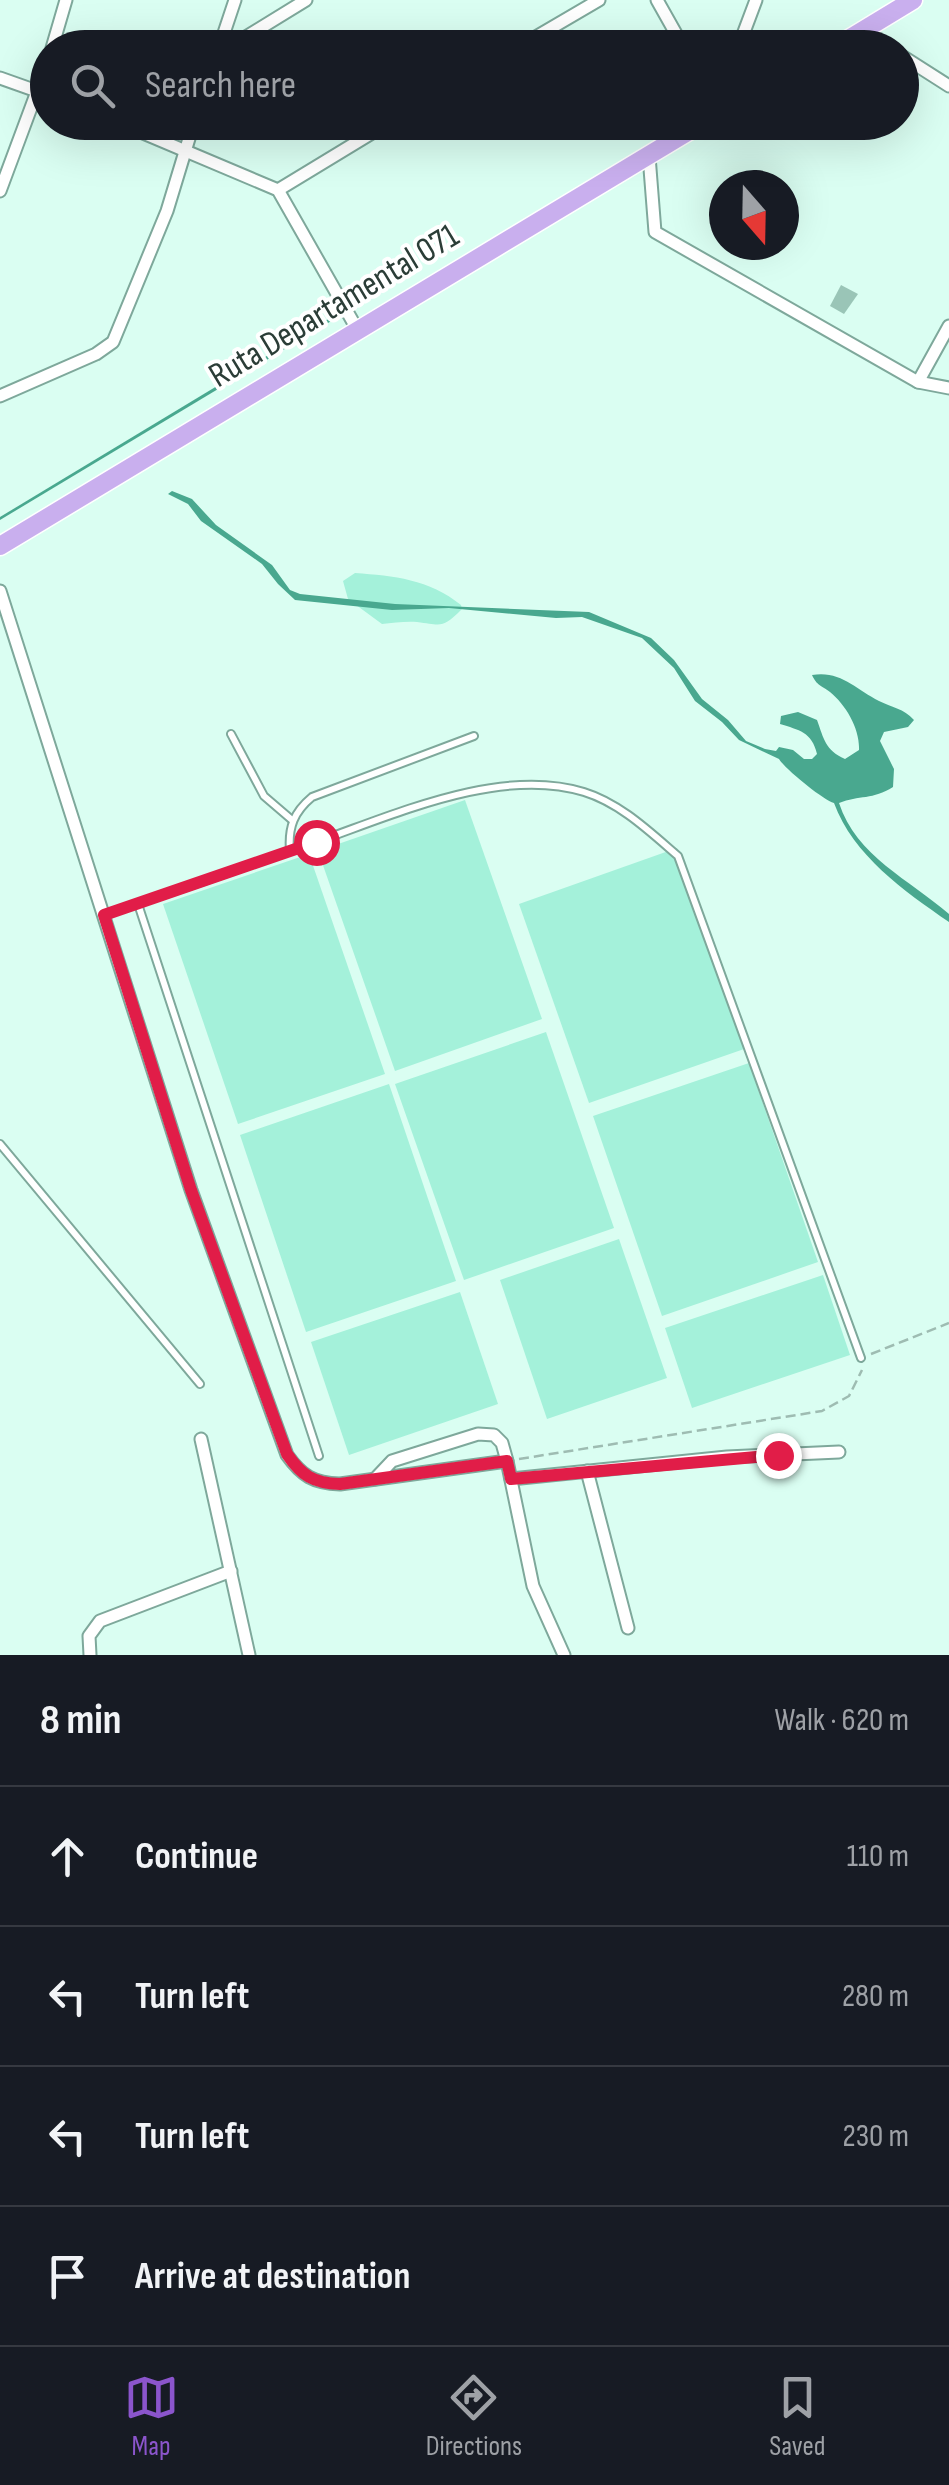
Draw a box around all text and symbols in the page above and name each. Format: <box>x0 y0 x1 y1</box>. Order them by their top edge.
search box <box>30 30 919 140</box>
icon: search <box>65 58 120 113</box>
text: Search here <box>145 63 296 108</box>
north arrow <box>709 170 799 260</box>
street label: Ruta Departamental 071 <box>201 214 467 398</box>
route start <box>294 820 340 866</box>
route end <box>756 1433 802 1479</box>
text: 8 min <box>40 1695 121 1746</box>
text: Walk · 620 m <box>775 1701 909 1740</box>
icon: ahead <box>40 1829 95 1884</box>
text: Continue <box>135 1834 258 1879</box>
text: 110 m <box>847 1837 909 1876</box>
icon: left <box>40 1969 95 2024</box>
text: Turn left <box>135 1974 249 2019</box>
text: 280 m <box>842 1977 909 2016</box>
icon: left <box>40 2109 95 2164</box>
text: Turn left <box>135 2114 249 2159</box>
text: 230 m <box>842 2117 909 2156</box>
icon: arrive <box>40 2249 95 2304</box>
text: Arrive at destination <box>135 2254 410 2299</box>
tab: Map <box>124 2370 179 2463</box>
tab: Directions <box>426 2370 522 2463</box>
tab: Saved <box>769 2370 825 2463</box>

